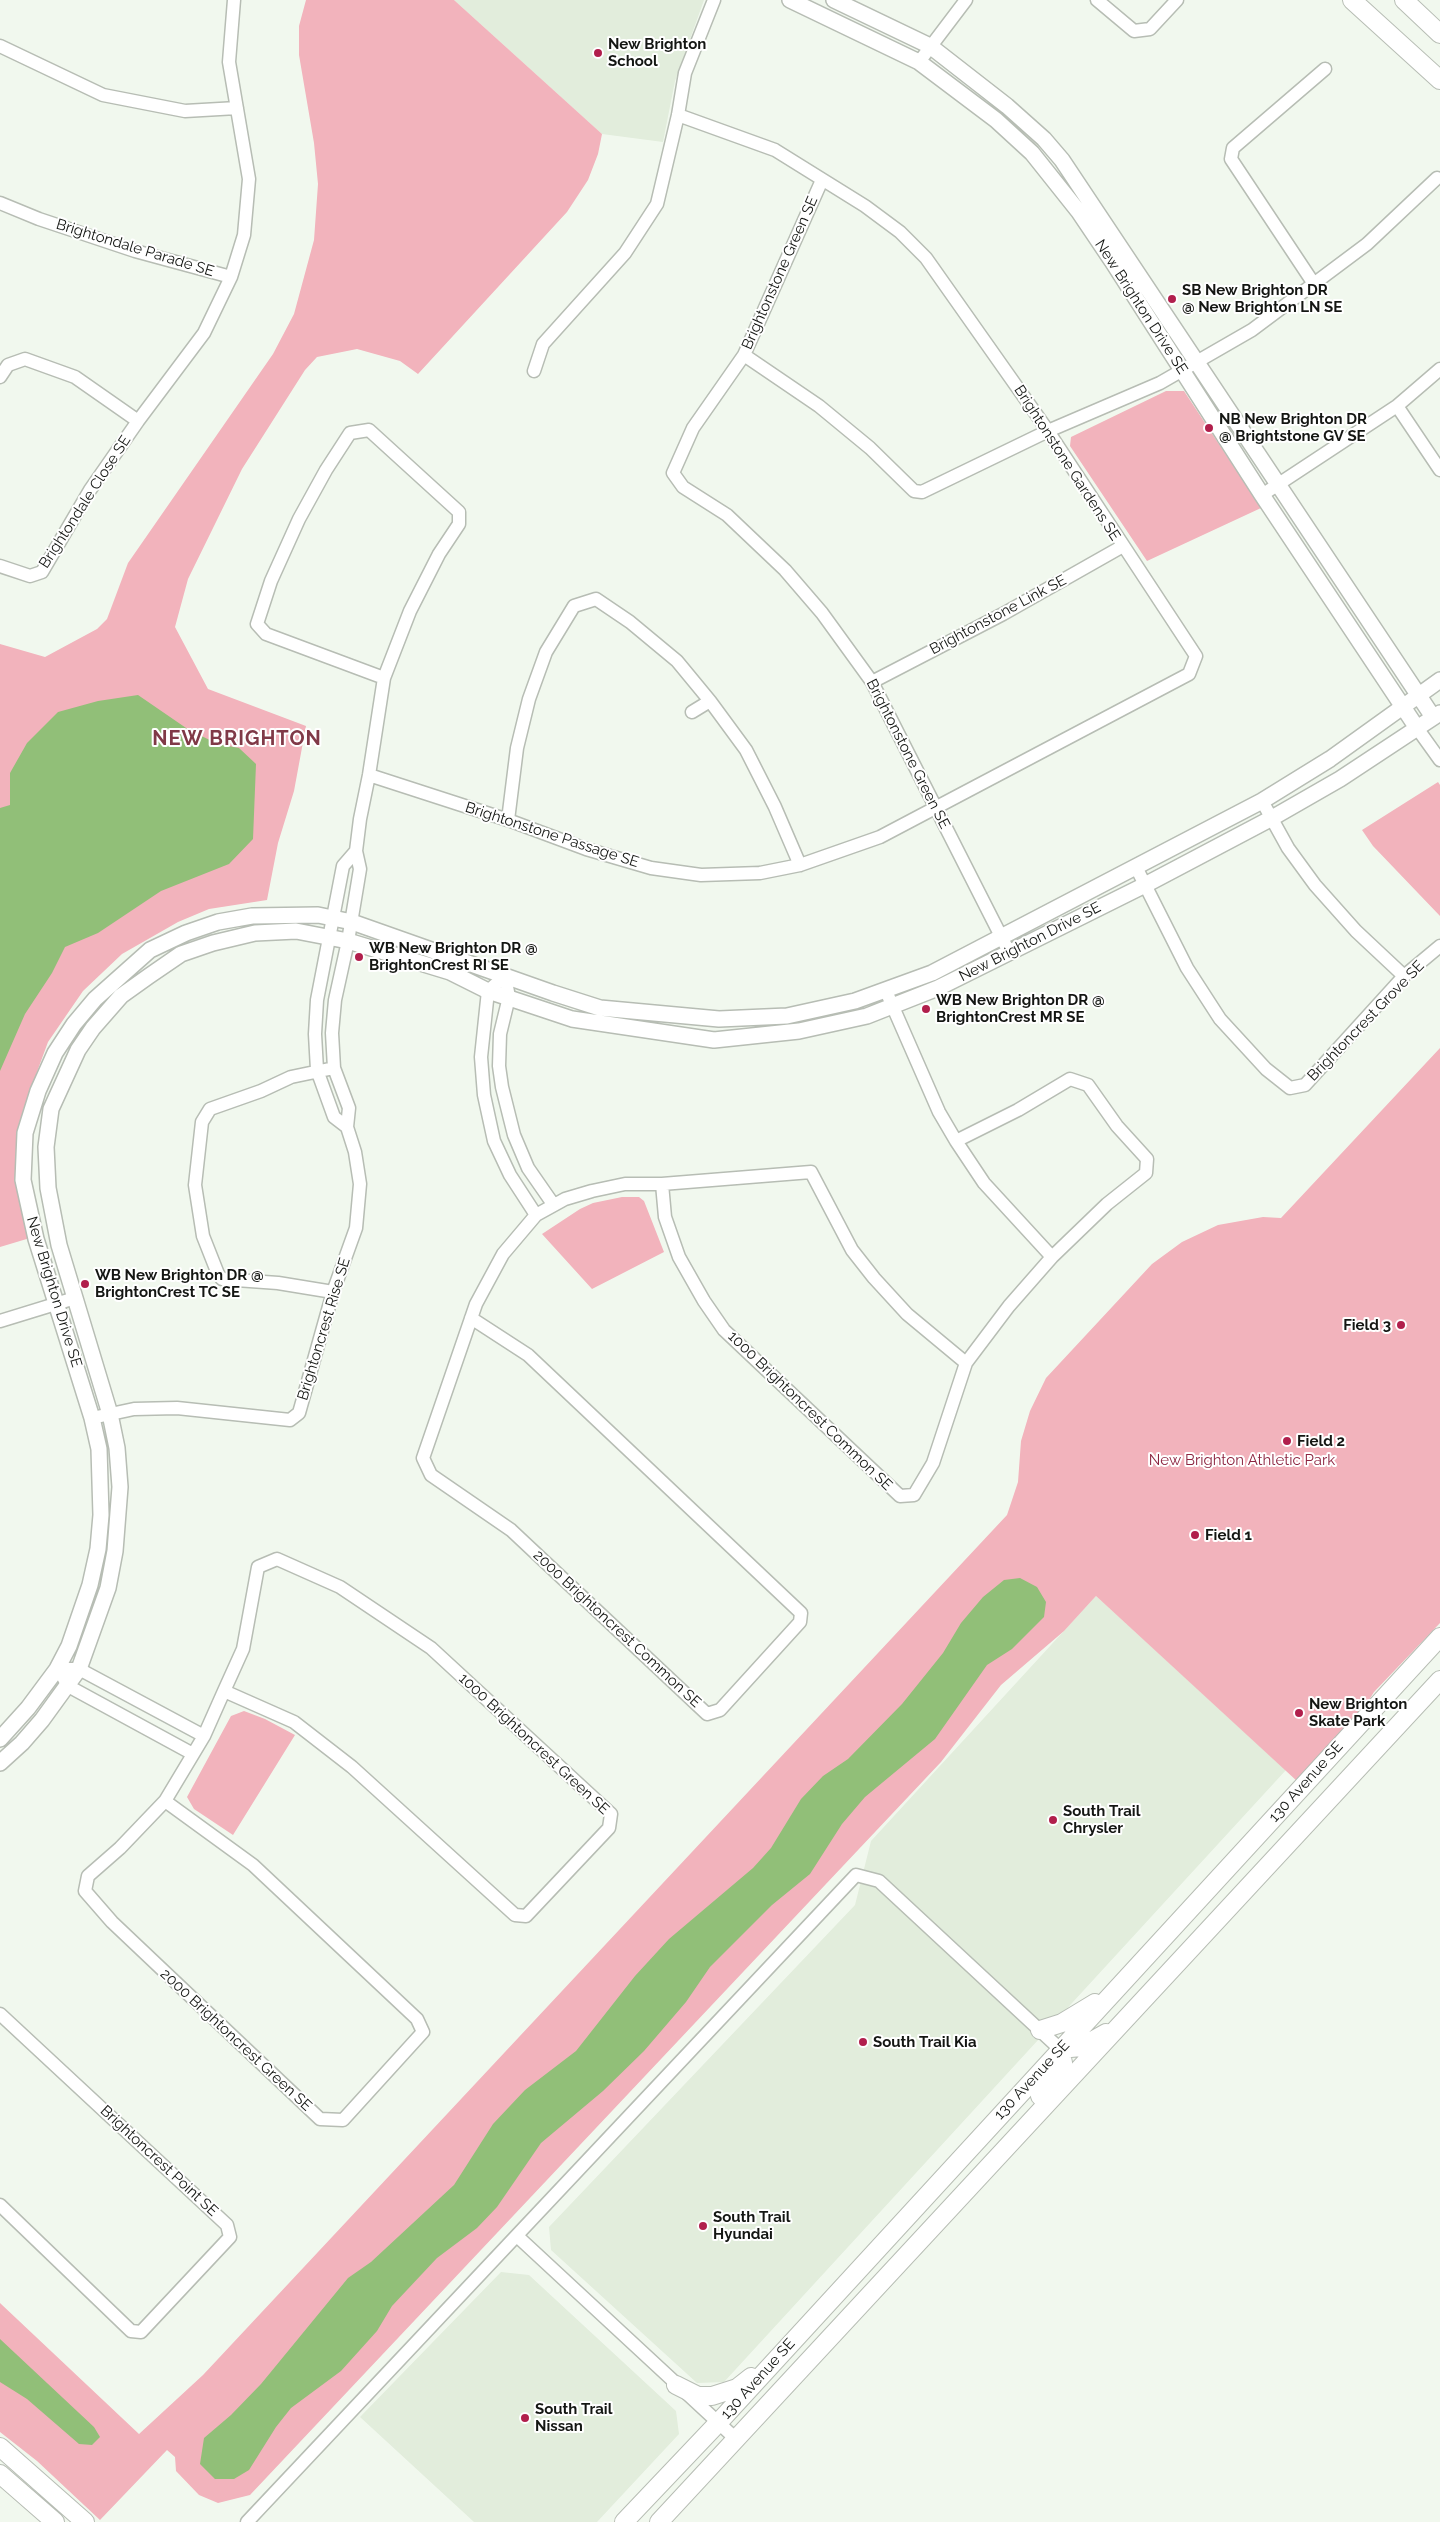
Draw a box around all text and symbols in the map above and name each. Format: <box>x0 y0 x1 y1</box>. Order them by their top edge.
place label: New Brighton School <box>608 35 706 70</box>
marker: New Brighton School <box>592 47 604 59</box>
street label: Brightonstone Green SE <box>738 194 822 352</box>
street label: Brightondale Parade SE <box>54 215 216 281</box>
street label: New Brighton Drive SE <box>1091 236 1191 378</box>
place label: SB New Brighton DR @ New Brighton LN SE <box>1182 281 1342 316</box>
marker: SB New Brighton DR @ New Brighton LN SE <box>1166 293 1178 305</box>
street label: Brightonstone Gardens SE <box>1010 382 1124 544</box>
place label: NB New Brighton DR @ Brightstone GV SE <box>1219 410 1367 445</box>
marker: NB New Brighton DR @ Brightstone GV SE <box>1203 422 1215 434</box>
street label: Brightondale Close SE <box>35 432 135 572</box>
street label: Brightonstone Link SE <box>927 571 1069 659</box>
street label: Brightonstone Green SE <box>862 676 954 832</box>
district label: NEW BRIGHTON <box>151 727 323 751</box>
street label: Brightonstone Passage SE <box>463 798 641 872</box>
street label: New Brighton Drive SE <box>956 898 1104 986</box>
place label: WB New Brighton DR @ BrightonCrest RI SE <box>369 939 538 974</box>
marker: WB New Brighton DR @ BrightonCrest RI SE <box>353 951 365 963</box>
street label: Brightoncrest Grove SE <box>1304 957 1428 1085</box>
place label: WB New Brighton DR @ BrightonCrest MR SE <box>936 991 1105 1026</box>
marker: WB New Brighton DR @ BrightonCrest MR SE <box>920 1003 932 1015</box>
street label: New Brighton Drive SE <box>22 1214 86 1370</box>
street label: Brightoncrest Rise SE <box>294 1255 354 1403</box>
place label: WB New Brighton DR @ BrightonCrest TC SE <box>95 1266 264 1301</box>
marker: WB New Brighton DR @ BrightonCrest TC SE <box>79 1278 91 1290</box>
place label: Field 3 <box>1343 1316 1391 1334</box>
marker: Field 3 <box>1395 1319 1407 1331</box>
street label: 1000 Brightoncrest Common SE <box>724 1328 896 1494</box>
place label: Field 2 <box>1297 1432 1345 1450</box>
marker: Field 2 <box>1281 1435 1293 1447</box>
park label: New Brighton Athletic Park <box>1149 1451 1335 1469</box>
place label: Field 1 <box>1205 1526 1252 1544</box>
marker: Field 1 <box>1189 1529 1201 1541</box>
street label: 2000 Brightoncrest Common SE <box>529 1546 705 1712</box>
street label: 1000 Brightoncrest Green SE <box>455 1670 613 1818</box>
place label: New Brighton Skate Park <box>1309 1695 1407 1730</box>
marker: New Brighton Skate Park <box>1293 1707 1305 1719</box>
street label: 130 Avenue SE <box>1265 1738 1347 1826</box>
place label: South Trail Chrysler <box>1063 1802 1140 1837</box>
marker: South Trail Chrysler <box>1047 1814 1059 1826</box>
street label: 2000 Brightoncrest Green SE <box>157 1965 315 2115</box>
place label: South Trail Kia <box>873 2033 977 2051</box>
marker: South Trail Kia <box>857 2036 869 2048</box>
street label: 130 Avenue SE <box>991 2037 1073 2123</box>
street label: Brightoncrest Point SE <box>96 2102 222 2220</box>
place label: South Trail Hyundai <box>713 2208 790 2243</box>
marker: South Trail Hyundai <box>697 2220 709 2232</box>
street label: 130 Avenue SE <box>717 2335 799 2423</box>
place label: South Trail Nissan <box>535 2400 612 2435</box>
marker: South Trail Nissan <box>519 2412 531 2424</box>

